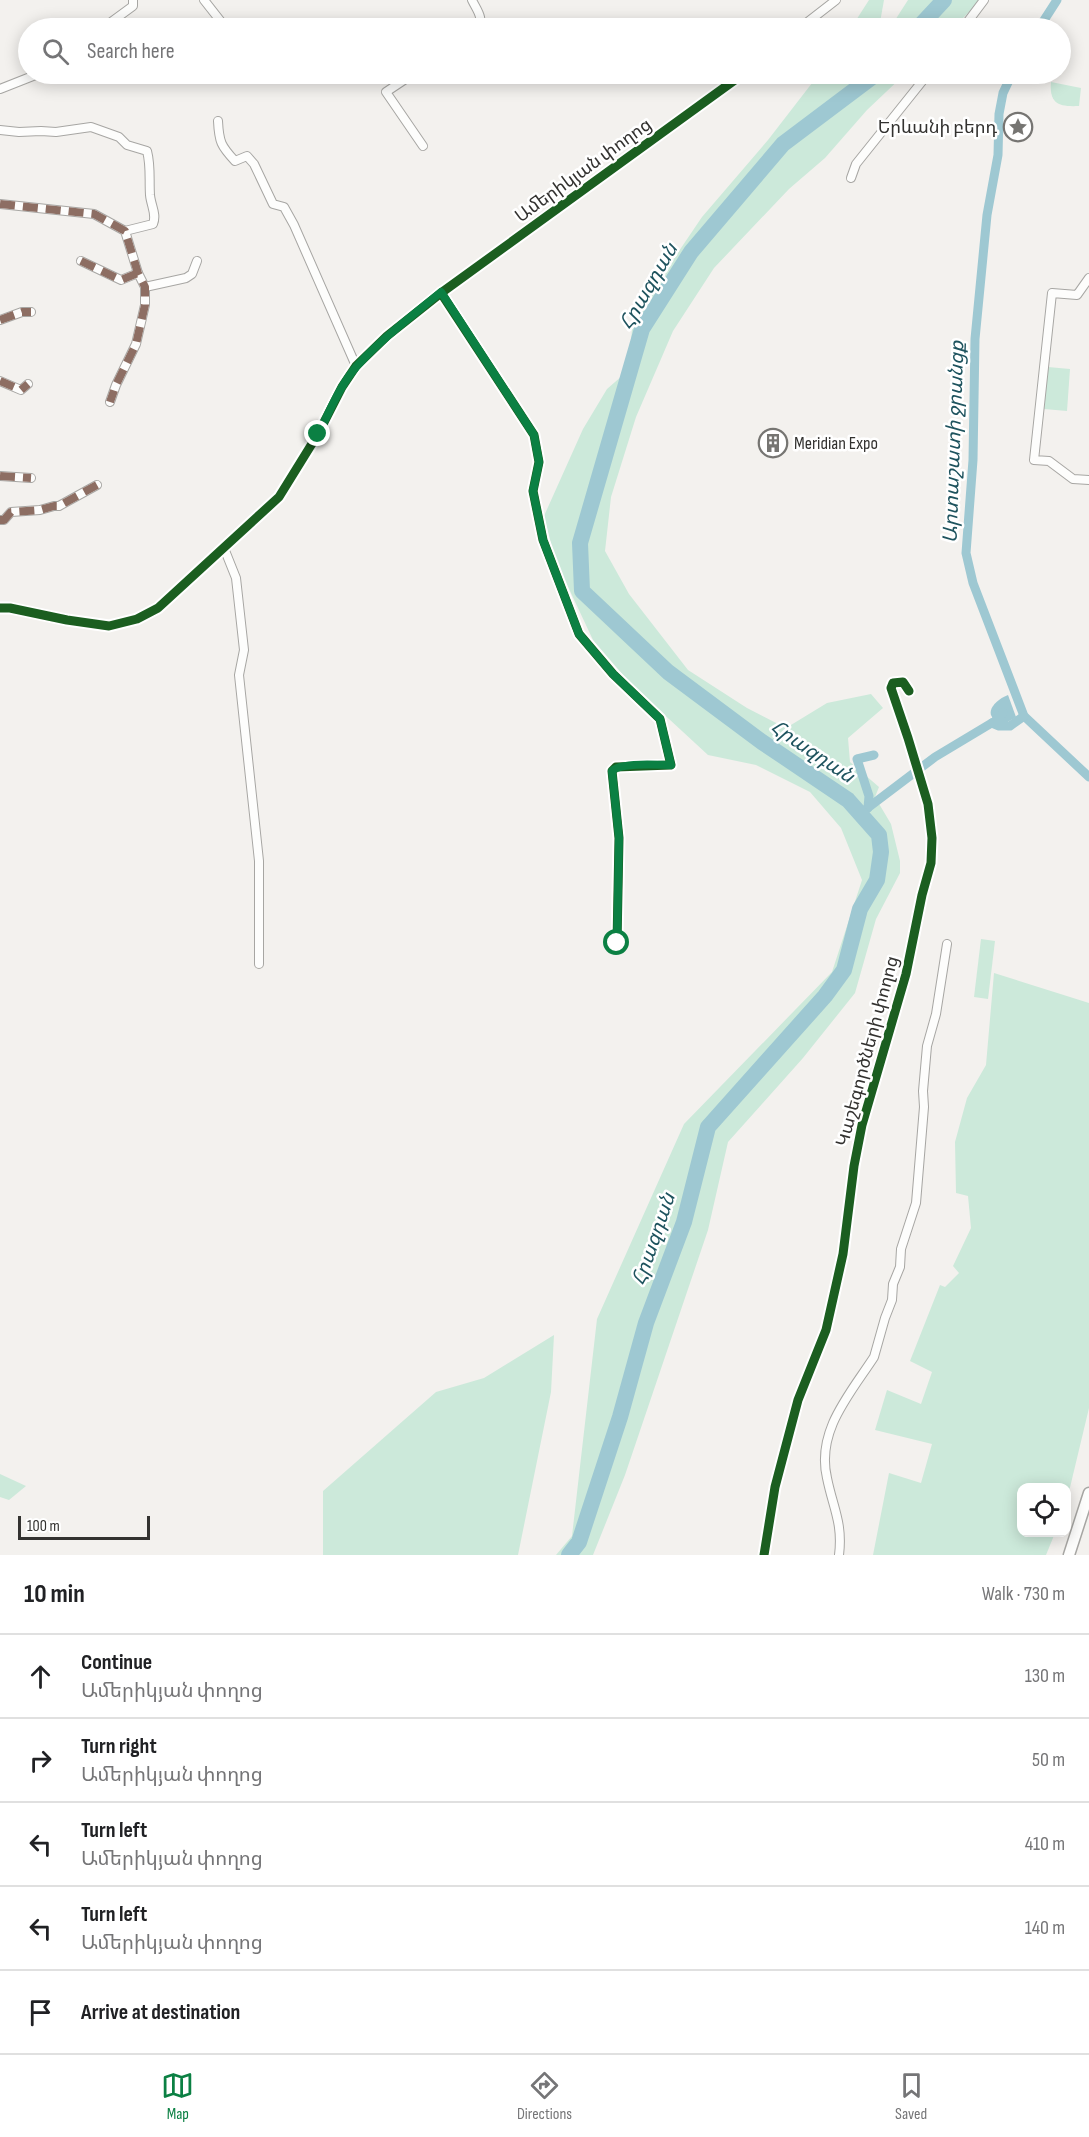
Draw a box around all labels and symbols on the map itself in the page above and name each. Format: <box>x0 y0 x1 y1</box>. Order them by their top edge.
place icon: Երևանի բերդ <box>1002 111 1034 143</box>
street label: Ամերիկյան փողոց <box>511 114 656 227</box>
place label: Երևանի բերդ <box>878 117 997 138</box>
water label: Հրազդան <box>615 238 684 334</box>
water label: Արտաշատի ջրանցք <box>938 339 970 544</box>
route end <box>304 420 330 446</box>
building icon: Meridian Expo <box>757 427 789 459</box>
place label: Meridian Expo <box>794 433 878 454</box>
water label: Հրազդան <box>766 715 860 789</box>
route start <box>603 929 629 955</box>
street label: Կաշեգործների փողոց <box>832 954 903 1149</box>
water label: Հրազդան <box>627 1189 681 1288</box>
scale bar <box>18 1513 150 1540</box>

